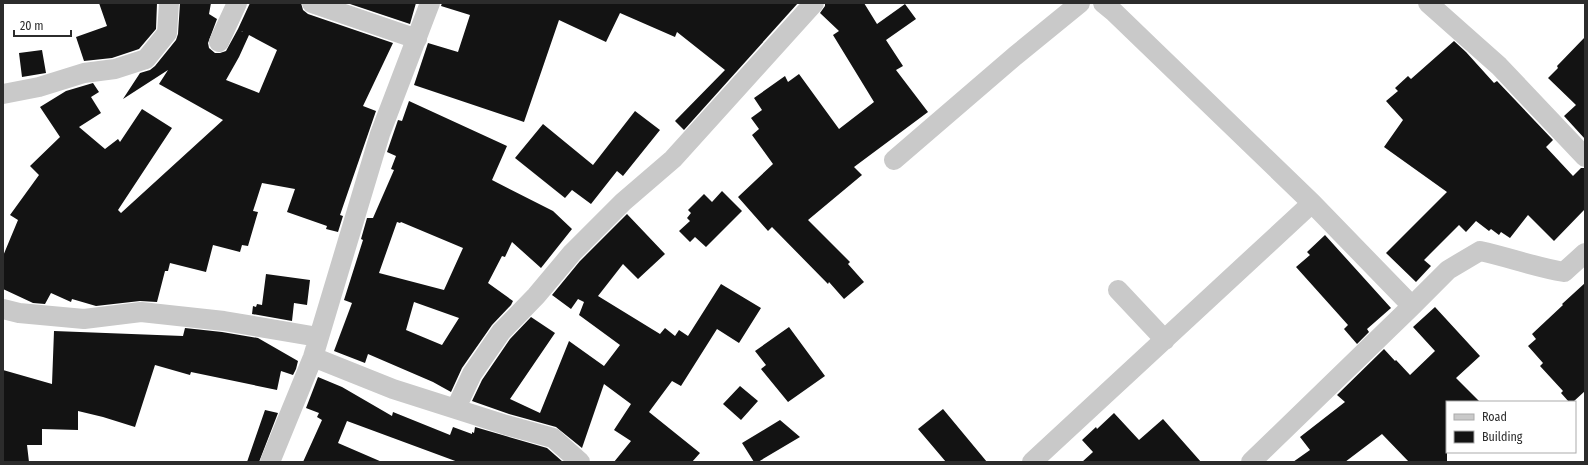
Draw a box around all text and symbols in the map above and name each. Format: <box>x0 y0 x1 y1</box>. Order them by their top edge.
scale bar <box>14 12 71 38</box>
text: 20 m <box>20 19 44 33</box>
legend <box>1446 401 1576 453</box>
text: Road <box>1482 410 1507 424</box>
text: Building <box>1482 430 1523 444</box>

